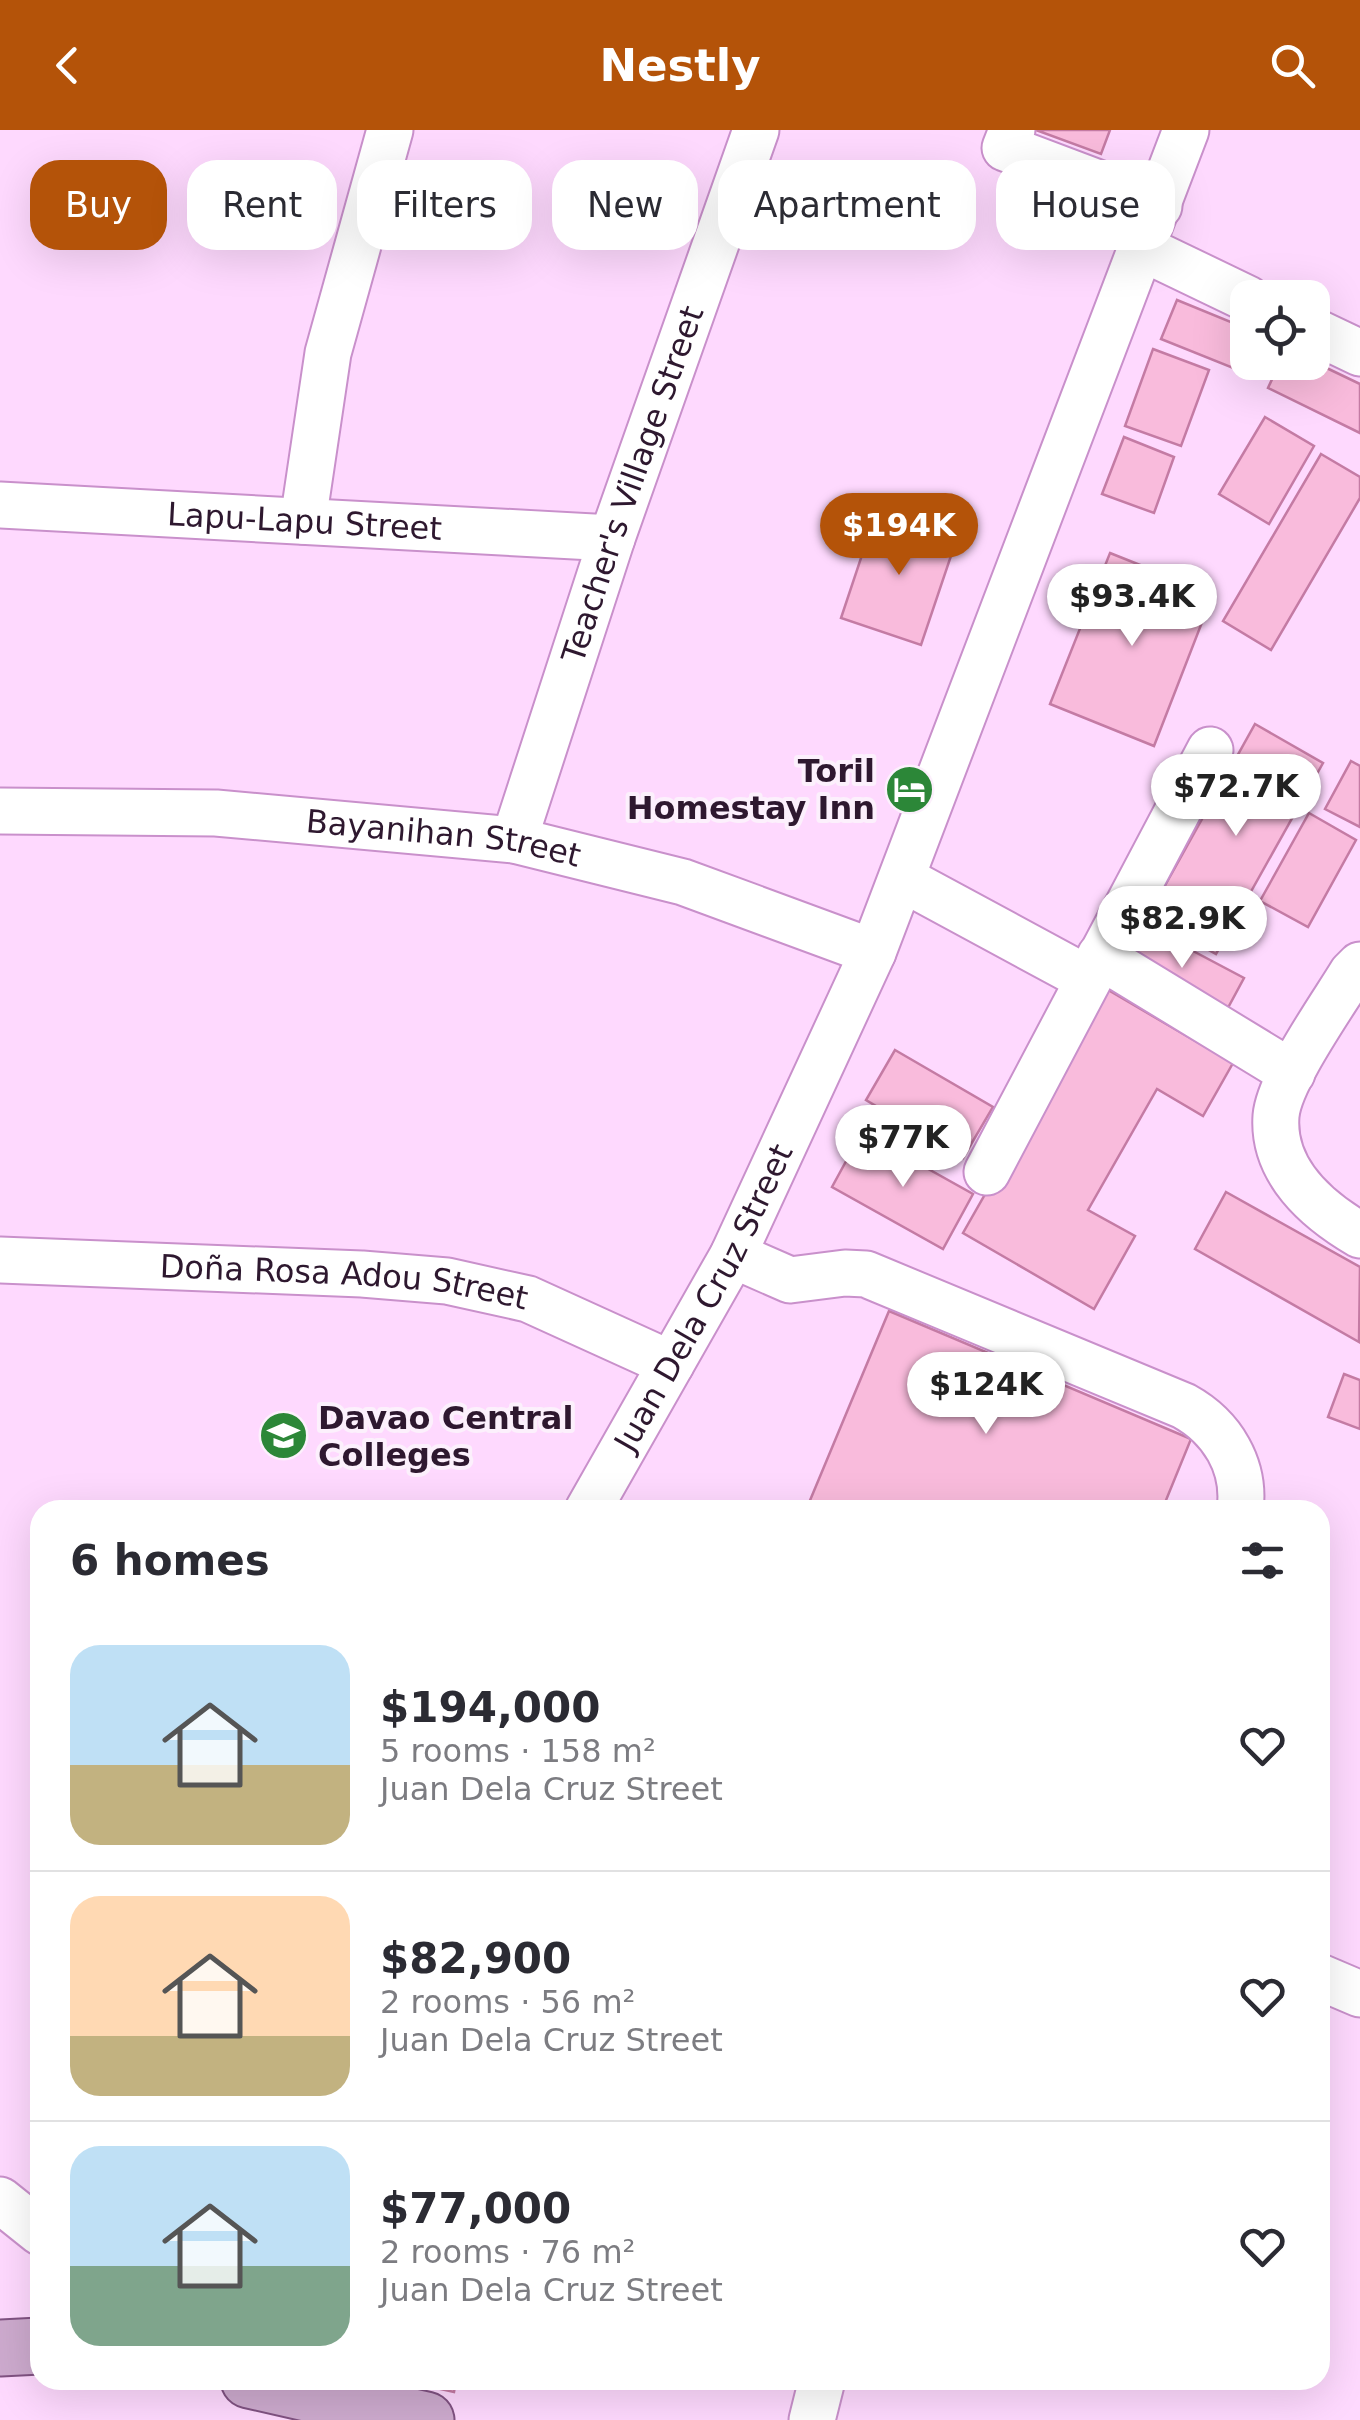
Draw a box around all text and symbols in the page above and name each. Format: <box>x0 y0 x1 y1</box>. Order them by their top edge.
icon: back <box>40 38 95 93</box>
icon: search <box>1265 38 1320 93</box>
text: Nestly <box>599 39 761 92</box>
chip: Buy <box>30 160 167 250</box>
chip: Rent <box>187 160 337 250</box>
chip: Filters <box>357 160 532 250</box>
chip: New <box>552 160 698 250</box>
chip: Apartment <box>718 160 976 250</box>
chip: House <box>996 160 1175 250</box>
map controls <box>1230 280 1330 380</box>
button: locate <box>1230 280 1330 380</box>
street label: Teacher's Village Street <box>554 301 711 668</box>
pin: $194K <box>829 493 969 578</box>
street label: Lapu-Lapu Street <box>166 495 443 548</box>
text: $194K <box>842 506 956 544</box>
pin: $93.4K <box>1051 564 1213 649</box>
text: $93.4K <box>1069 577 1195 615</box>
place label: Toril Homestay Inn <box>627 752 875 827</box>
pin: $72.7K <box>1155 754 1317 839</box>
hotel icon: Toril Homestay Inn <box>884 763 936 815</box>
text: $72.7K <box>1173 767 1299 805</box>
street label: Bayanihan Street <box>304 802 585 875</box>
pin: $82.9K <box>1101 886 1263 971</box>
text: $82.9K <box>1119 899 1245 937</box>
pin: $77K <box>844 1105 962 1190</box>
text: $77K <box>857 1118 949 1156</box>
street label: Juan Dela Cruz Street <box>605 1138 801 1460</box>
street label: Doña Rosa Adou Street <box>159 1247 532 1317</box>
pin: $124K <box>916 1352 1056 1437</box>
text: $124K <box>929 1365 1043 1403</box>
place label: Davao Central Colleges <box>318 1399 573 1474</box>
school or university icon: Davao Central Colleges <box>257 1410 309 1462</box>
icon: filters <box>1235 1533 1290 1588</box>
text: 6 homes <box>70 1536 270 1585</box>
text: $194,000 <box>380 1683 601 1732</box>
icon: home <box>150 1685 270 1805</box>
icon: heart <box>1235 1718 1290 1773</box>
text: 5 rooms · 158 m² <box>380 1732 656 1770</box>
text: Juan Dela Cruz Street <box>380 1770 723 1808</box>
text: $82,900 <box>380 1934 571 1983</box>
icon: home <box>150 1936 270 2056</box>
icon: heart <box>1235 1969 1290 2024</box>
text: 2 rooms · 56 m² <box>380 1983 635 2021</box>
text: Juan Dela Cruz Street <box>380 2021 723 2059</box>
text: $77,000 <box>380 2184 571 2233</box>
icon: home <box>150 2186 270 2306</box>
icon: heart <box>1235 2219 1290 2274</box>
text: 2 rooms · 76 m² <box>380 2233 635 2271</box>
text: Juan Dela Cruz Street <box>380 2271 723 2309</box>

